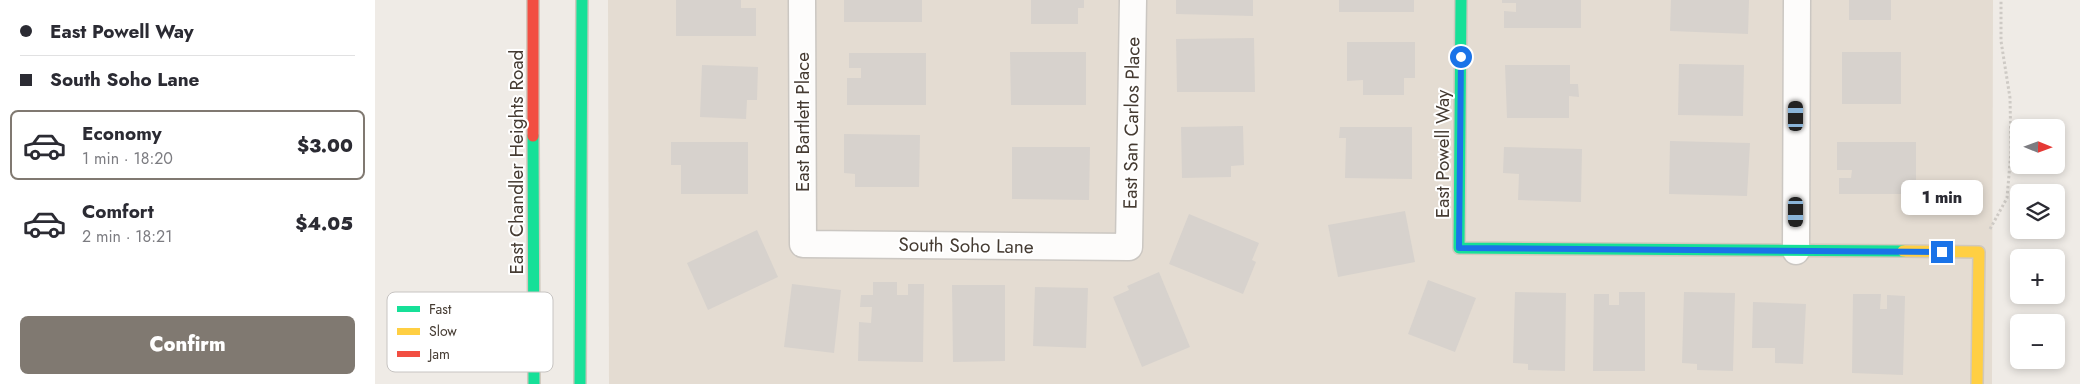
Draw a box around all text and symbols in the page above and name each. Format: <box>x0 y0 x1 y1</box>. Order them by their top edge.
text: East Powell Way <box>50 18 194 45</box>
street label: East San Carlos Place <box>1116 36 1147 209</box>
route start <box>1450 46 1472 68</box>
street label: East Chandler Heights Road <box>503 50 530 274</box>
street label: East Bartlett Place <box>789 52 816 192</box>
text: South Soho Lane <box>50 66 199 93</box>
street label: East Powell Way <box>1429 89 1456 218</box>
car <box>1788 101 1803 131</box>
north arrow <box>2010 119 2065 174</box>
map controls <box>2010 119 2065 369</box>
text: Economy <box>82 120 162 147</box>
icon: car <box>22 123 67 168</box>
text: $3.00 <box>297 132 353 159</box>
text: 1 min · 18:20 <box>82 147 173 170</box>
callout: 1 min <box>1901 180 1983 214</box>
button: layers <box>2010 184 2065 239</box>
text: 1 min <box>1922 186 1962 209</box>
car <box>1788 197 1803 227</box>
text: Comfort <box>82 198 154 225</box>
icon: car <box>22 201 67 246</box>
text: $4.05 <box>295 210 353 237</box>
text: 2 min · 18:21 <box>82 225 172 248</box>
street label: South Soho Lane <box>898 231 1034 260</box>
route end <box>1931 241 1953 263</box>
button: + <box>2010 249 2065 304</box>
legend <box>387 292 553 372</box>
text: Fast <box>429 299 452 319</box>
button: − <box>2010 314 2065 369</box>
button: Confirm <box>20 316 355 374</box>
text: Slow <box>429 321 457 341</box>
text: Jam <box>427 344 450 364</box>

